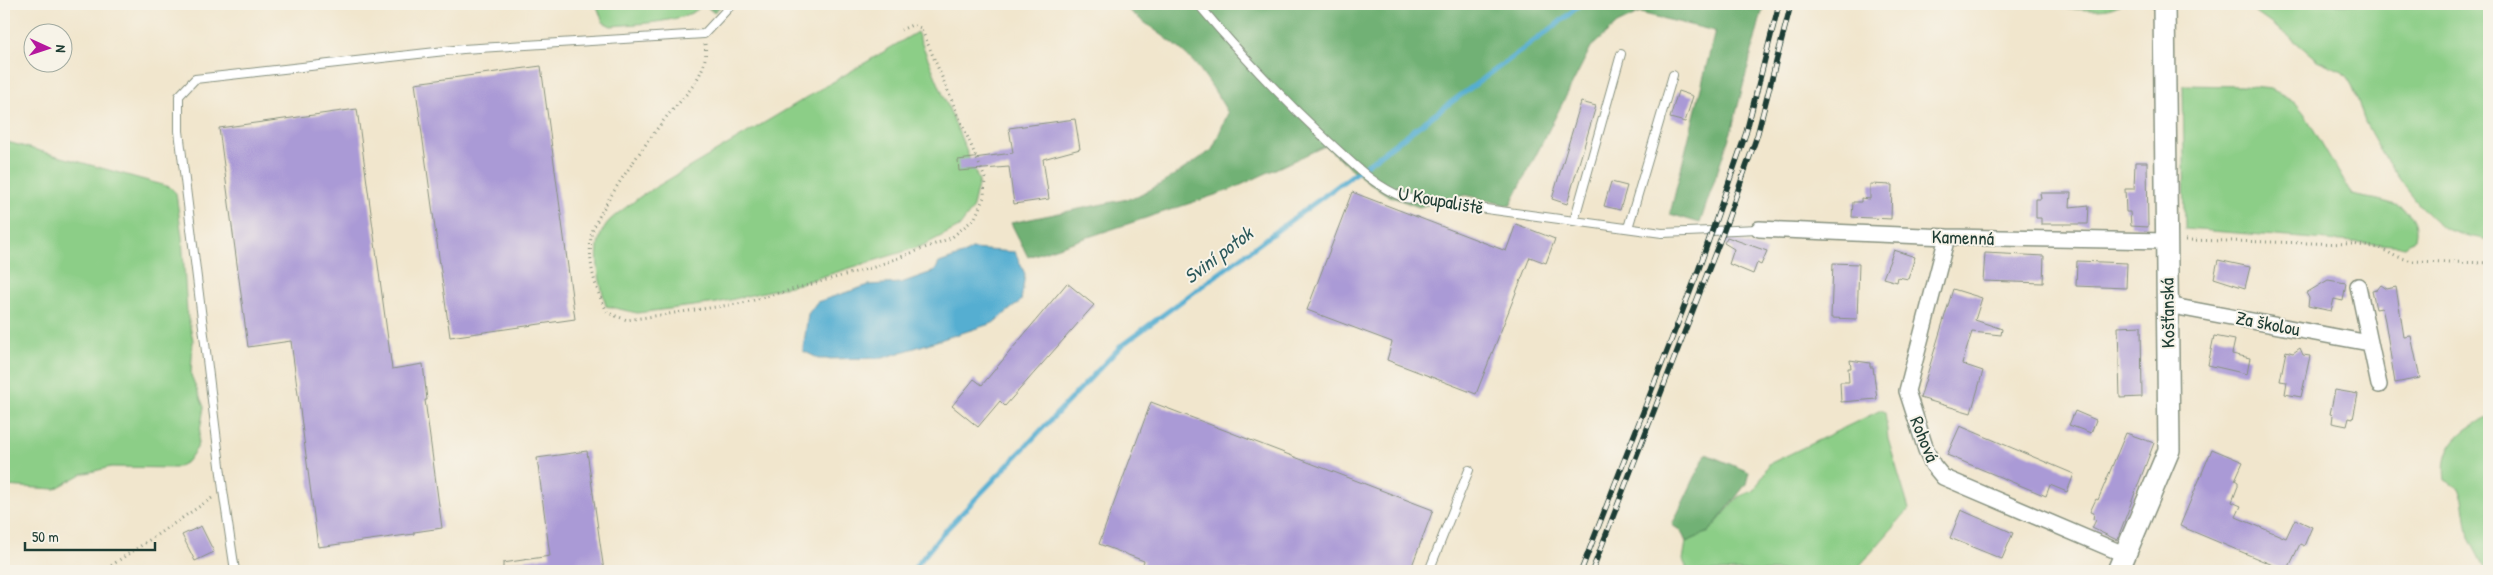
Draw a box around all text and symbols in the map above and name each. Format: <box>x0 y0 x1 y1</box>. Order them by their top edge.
north arrow <box>22 22 72 72</box>
text: N <box>52 44 71 53</box>
street label: U Koupaliště <box>1396 180 1486 220</box>
water label: Sviní potok <box>1178 219 1260 290</box>
street label: Kamenná <box>1931 223 1995 251</box>
street label: Košťanská <box>2153 277 2181 348</box>
street label: Za školou <box>2234 304 2303 342</box>
street label: Rohová <box>1904 412 1946 466</box>
scale bar <box>25 520 155 552</box>
text: 50 m <box>32 526 59 547</box>

